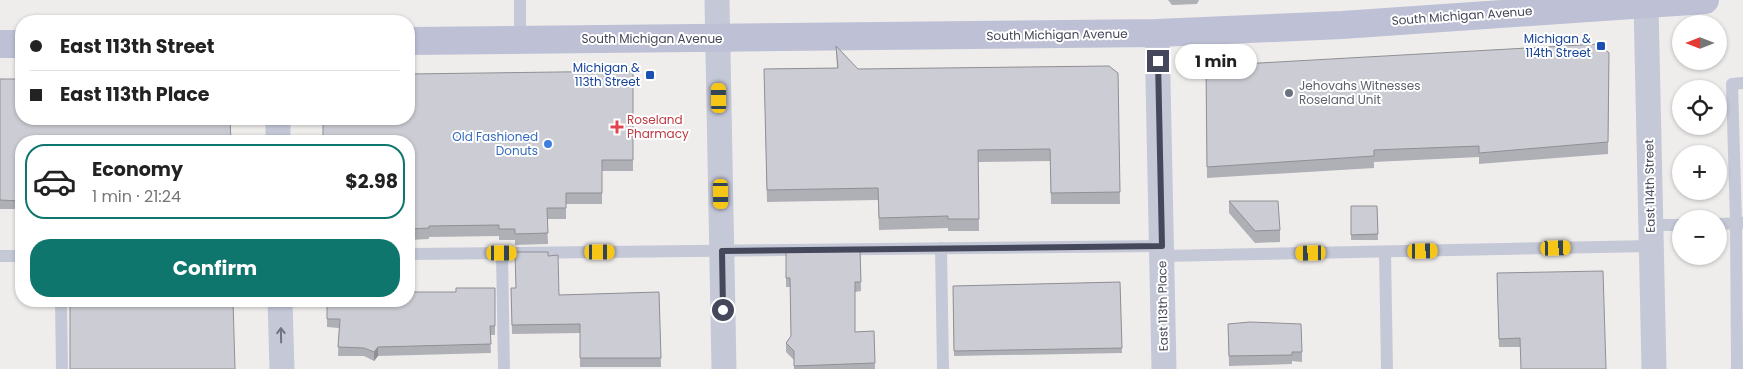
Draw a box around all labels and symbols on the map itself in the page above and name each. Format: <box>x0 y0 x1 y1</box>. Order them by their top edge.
street label: South Michigan Avenue <box>1391 2 1533 29</box>
north arrow <box>1672 15 1728 70</box>
street label: South Michigan Avenue <box>986 25 1128 44</box>
street label: South Michigan Avenue <box>581 30 723 47</box>
place label: Michigan & 114th Street <box>1524 30 1591 61</box>
marker: Michigan & 114th Street <box>1595 40 1607 52</box>
callout: 1 min <box>1176 44 1258 78</box>
route end <box>1147 50 1169 72</box>
place label: Michigan & 113th Street <box>573 59 640 90</box>
marker: Michigan & 113th Street <box>644 69 656 81</box>
place label: Jehovahs Witnesses Roseland Unit <box>1299 77 1421 108</box>
car <box>711 83 726 113</box>
marker: Jehovahs Witnesses Roseland Unit <box>1283 87 1295 99</box>
place label: Roseland Pharmacy <box>627 111 689 142</box>
marker: Roseland Pharmacy <box>611 121 623 133</box>
place label: Old Fashioned Donuts <box>452 128 538 159</box>
marker: Old Fashioned Donuts <box>542 138 554 150</box>
street label: East 114th Street <box>1640 139 1659 233</box>
car <box>713 179 728 209</box>
car <box>1540 240 1571 256</box>
car <box>1407 243 1438 259</box>
car <box>585 245 615 260</box>
car <box>1295 245 1326 261</box>
car <box>487 246 517 261</box>
street label: East 113th Place <box>1153 260 1172 352</box>
route start <box>712 299 734 321</box>
one-way arrow <box>276 327 286 344</box>

